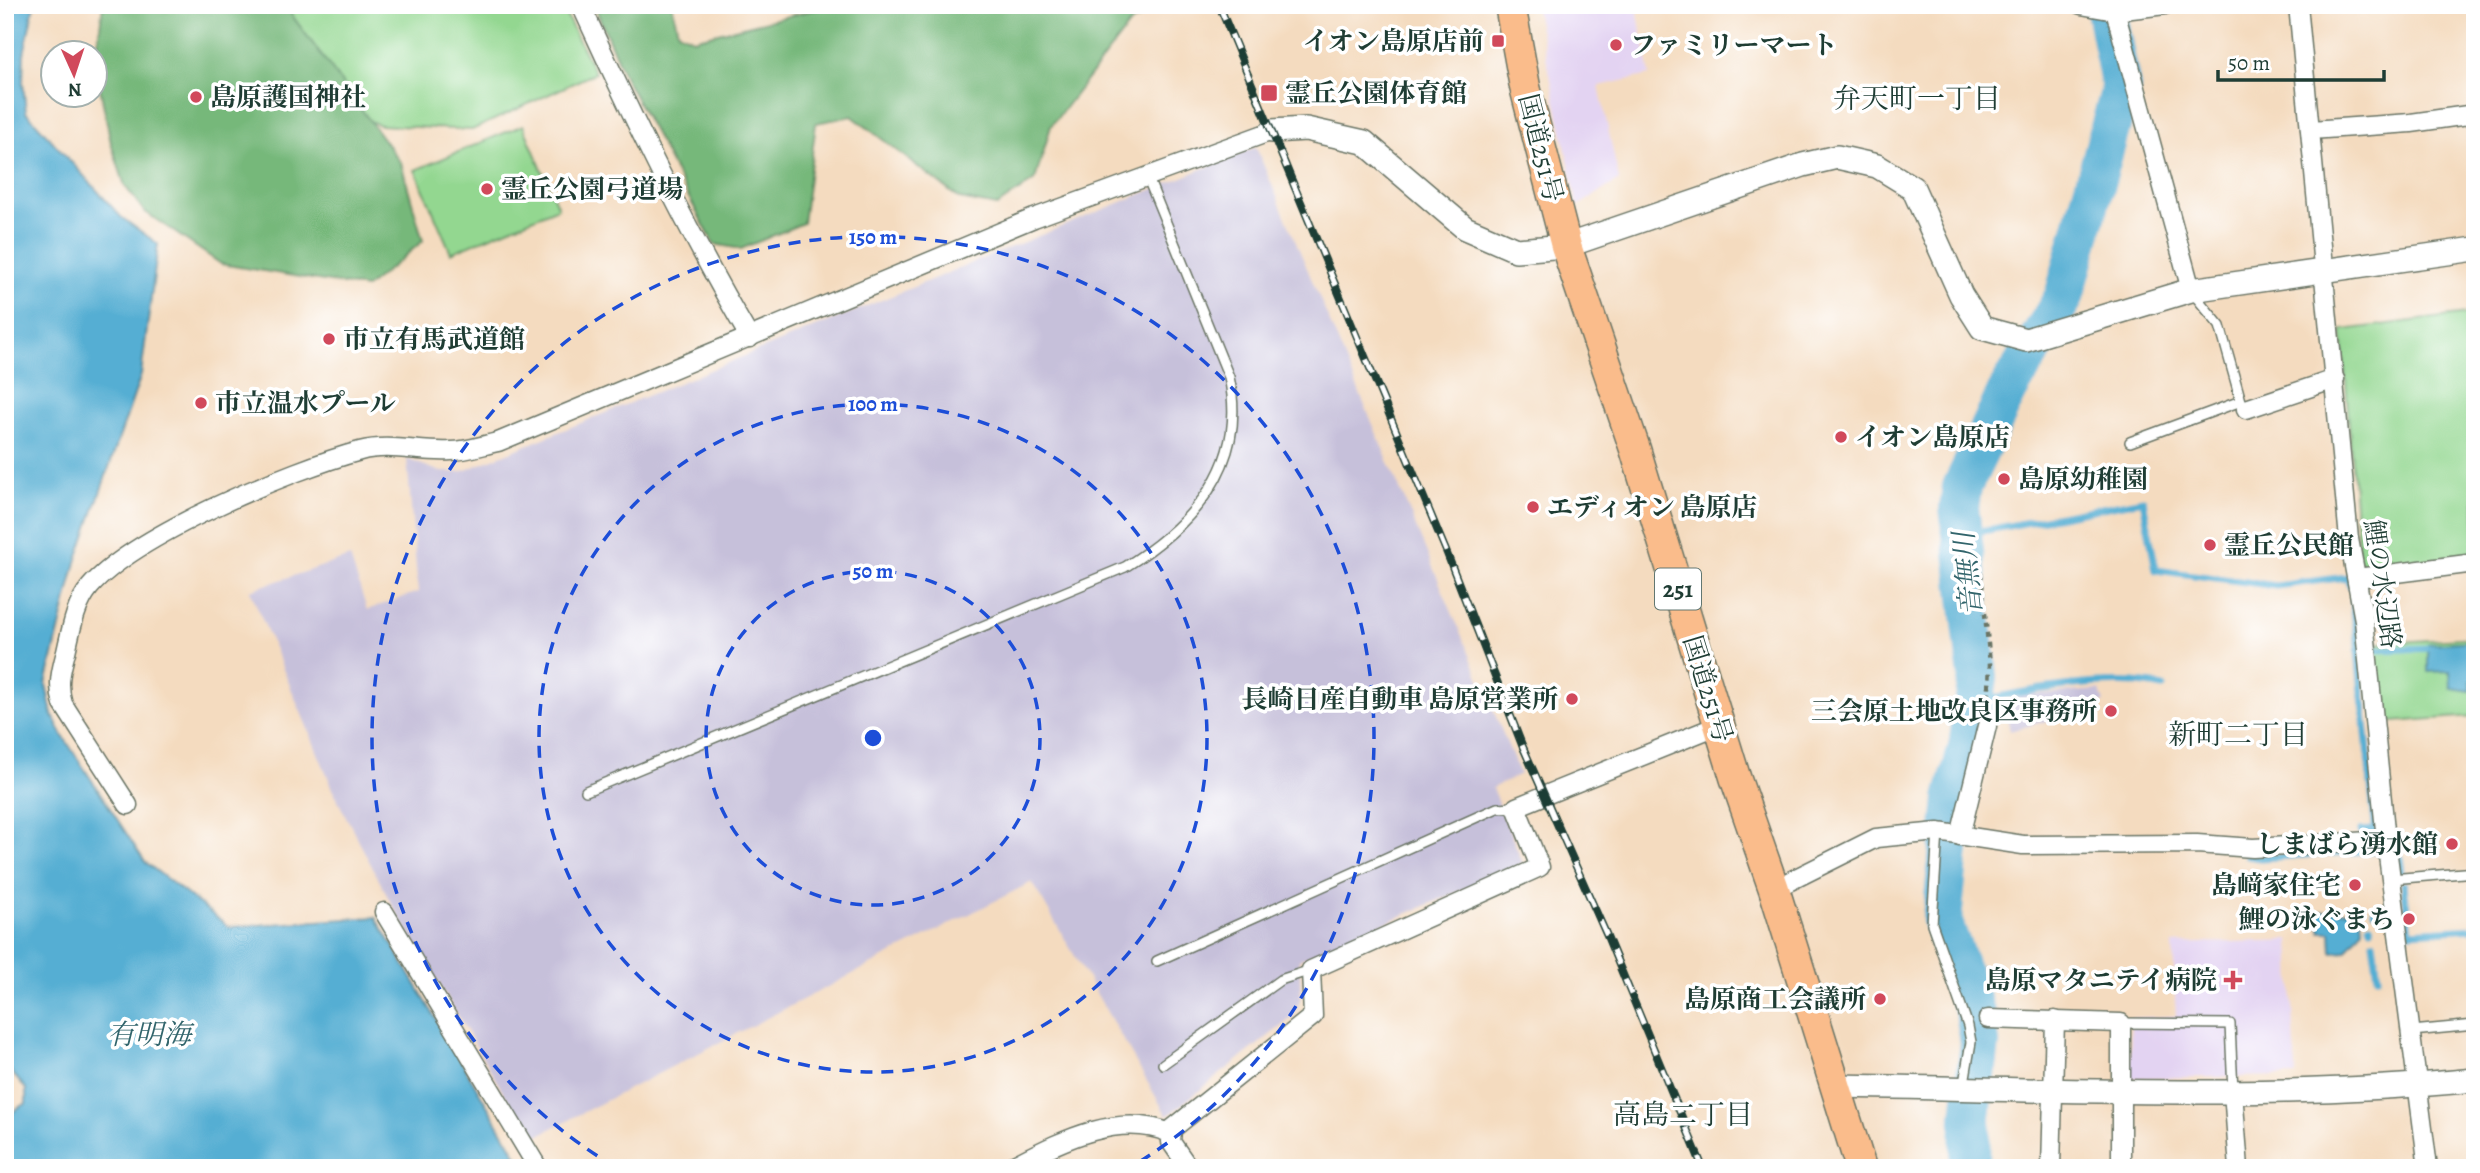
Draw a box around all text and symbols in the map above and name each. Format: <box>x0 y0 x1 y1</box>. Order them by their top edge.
place label: イオン島原店前 <box>1303 24 1484 59</box>
place label: ファミリーマート <box>1630 28 1837 63</box>
marker: イオン島原店前 <box>1490 33 1506 49</box>
marker: ファミリーマート <box>1608 37 1624 53</box>
north arrow <box>38 38 108 108</box>
scale bar <box>2218 38 2384 82</box>
text: 50 m <box>2228 49 2270 77</box>
place label: 霊丘公園体育館 <box>1285 76 1467 111</box>
text: N <box>67 77 82 103</box>
place label: 島原護国神社 <box>210 80 366 115</box>
district label: 弁天町一丁目 <box>1833 80 2001 118</box>
marker: 霊丘公園体育館 <box>1259 83 1279 103</box>
marker: 島原護国神社 <box>188 89 204 105</box>
street label: 国道251号 <box>1510 90 1571 206</box>
place label: 霊丘公園弓道場 <box>501 172 683 207</box>
marker: 霊丘公園弓道場 <box>479 181 495 197</box>
text: 150 m <box>849 223 898 251</box>
place label: 市立有馬武道館 <box>343 322 525 357</box>
marker: 市立有馬武道館 <box>321 331 337 347</box>
place label: 市立温水プール <box>215 386 396 421</box>
text: 100 m <box>848 390 898 418</box>
marker: 市立温水プール <box>193 395 209 411</box>
place label: イオン島原店 <box>1855 420 2010 455</box>
marker: イオン島原店 <box>1833 429 1849 445</box>
place label: 島原幼稚園 <box>2018 462 2148 497</box>
marker: 島原幼稚園 <box>1996 471 2012 487</box>
place label: エディオン 島原店 <box>1547 490 1757 525</box>
marker: エディオン 島原店 <box>1525 499 1541 515</box>
street label: 鯉の水辺路 <box>2356 517 2409 651</box>
water label: 音無川 <box>1944 527 1991 618</box>
place label: 霊丘公民館 <box>2224 528 2354 563</box>
marker: 霊丘公民館 <box>2202 537 2218 553</box>
text: 50 m <box>853 557 894 585</box>
road number: 251 <box>1655 568 1701 610</box>
street label: 国道251号 <box>1675 631 1740 747</box>
place label: 長崎日産自動車 島原営業所 <box>1241 682 1558 717</box>
marker: 長崎日産自動車 島原営業所 <box>1564 691 1580 707</box>
place label: 三会原土地改良区事務所 <box>1811 694 2097 729</box>
marker: 三会原土地改良区事務所 <box>2103 703 2119 719</box>
district label: 新町二丁目 <box>2168 716 2308 754</box>
centre of rings <box>861 726 885 750</box>
place label: しまばら湧水館 <box>2256 827 2438 862</box>
marker: しまばら湧水館 <box>2444 836 2460 852</box>
place label: 島﨑家住宅 <box>2211 868 2341 903</box>
marker: 島﨑家住宅 <box>2347 877 2363 893</box>
place label: 鯉の泳ぐまち <box>2239 902 2395 937</box>
marker: 鯉の泳ぐまち <box>2401 911 2417 927</box>
place label: 島原マタニテイ病院 <box>1985 963 2217 998</box>
marker: 島原マタニテイ病院 <box>2223 970 2243 990</box>
place label: 島原商工会議所 <box>1684 982 1866 1017</box>
marker: 島原商工会議所 <box>1872 991 1888 1007</box>
water label: 有明海 <box>107 1016 195 1054</box>
district label: 高島二丁目 <box>1613 1096 1753 1134</box>

